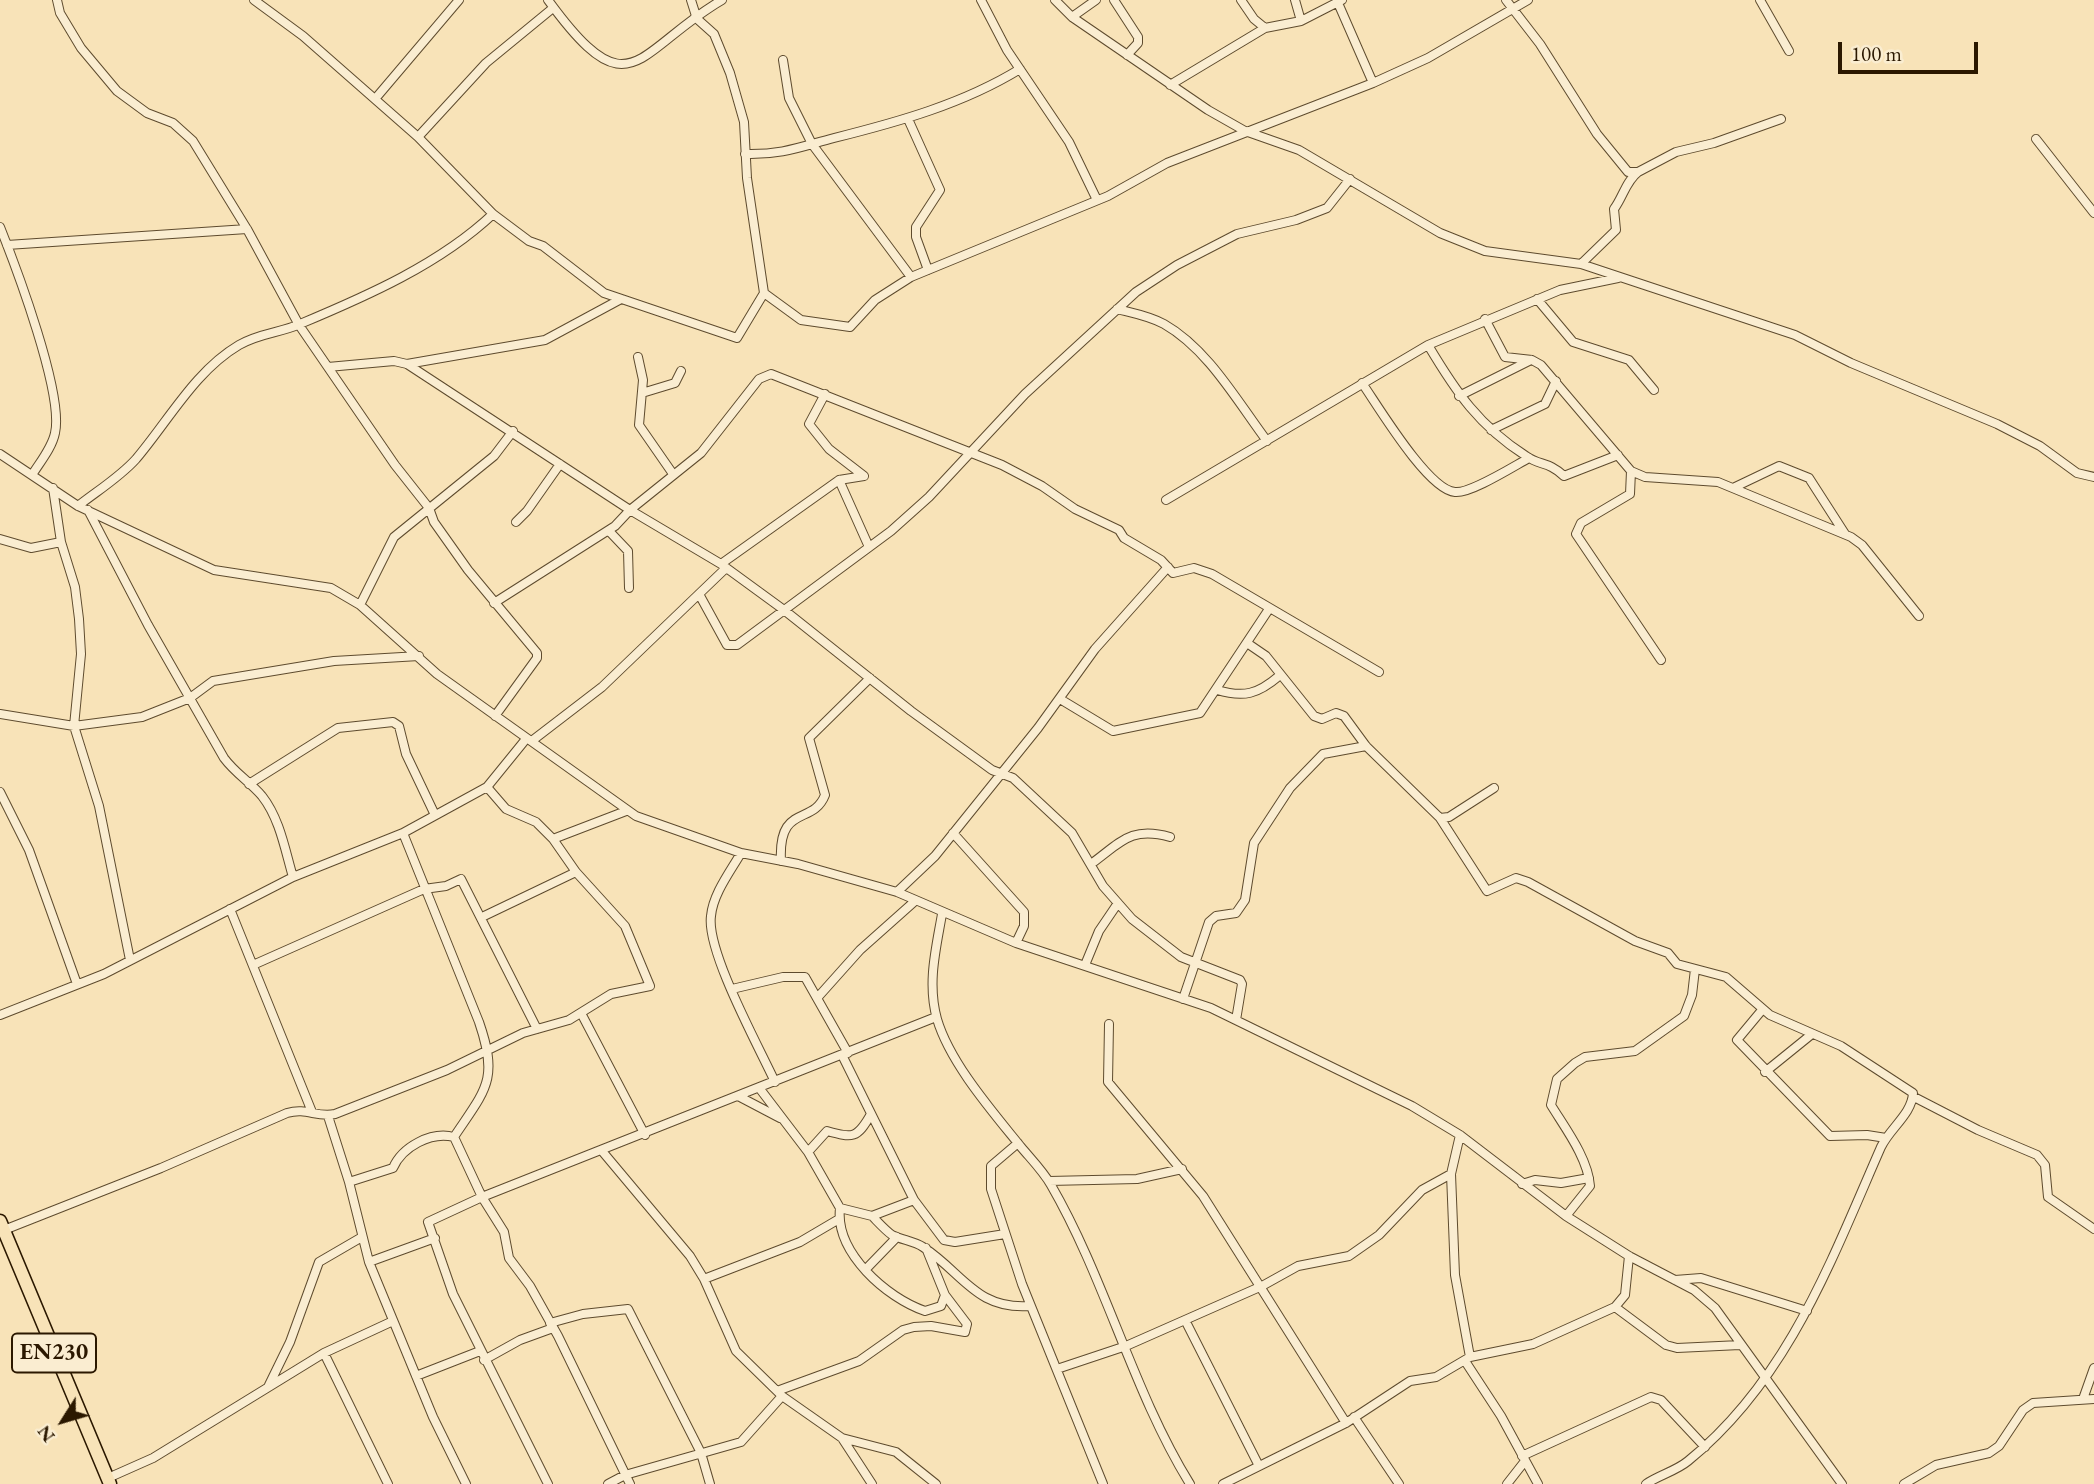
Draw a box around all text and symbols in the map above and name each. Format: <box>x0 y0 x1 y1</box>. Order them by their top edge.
scale bar <box>1842 28 1982 72</box>
text: 100 m <box>1851 40 1902 67</box>
road number: EN230 <box>12 1334 96 1372</box>
north arrow <box>28 1386 98 1456</box>
text: N <box>31 1420 60 1448</box>

